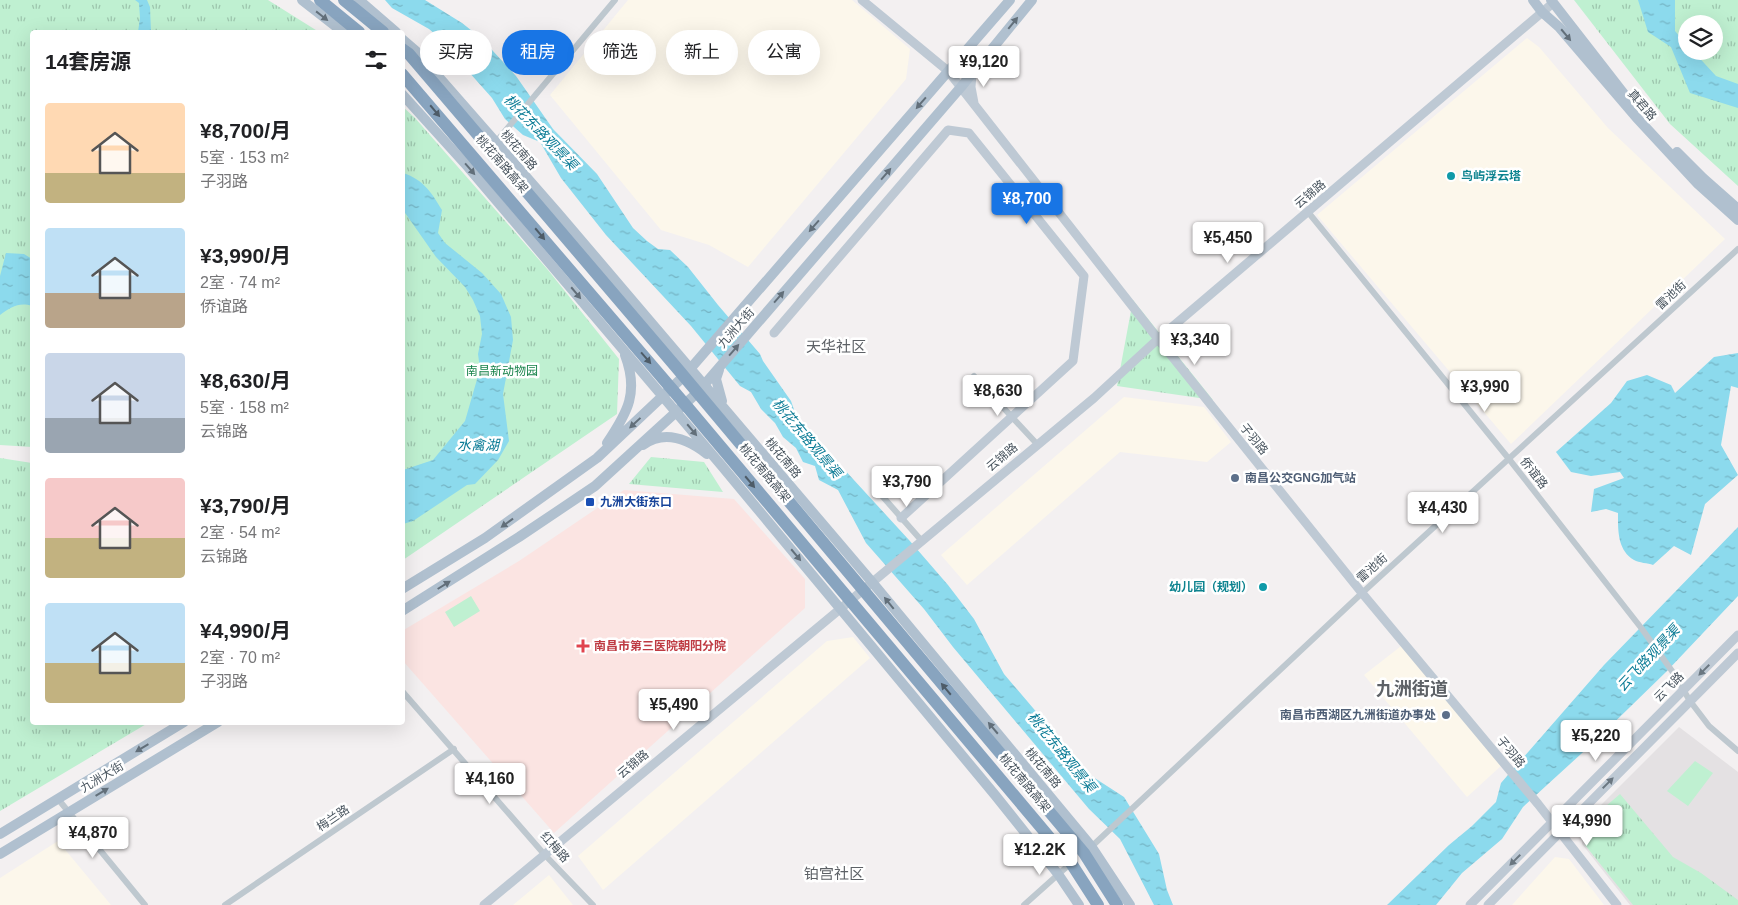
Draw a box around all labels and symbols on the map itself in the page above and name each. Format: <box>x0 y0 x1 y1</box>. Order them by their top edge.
one-way arrow <box>315 11 328 22</box>
one-way arrow <box>1008 17 1019 30</box>
one-way arrow <box>1560 29 1572 41</box>
pin: ¥9,120 <box>943 46 1025 88</box>
street label: 真君路 <box>1625 87 1659 123</box>
water label: 桃花东路观景渠 <box>501 91 582 174</box>
one-way arrow <box>915 96 926 109</box>
one-way arrow <box>429 104 440 117</box>
street label: 桃花南路 <box>498 127 540 173</box>
street label: 桃花南路高架 <box>473 132 531 196</box>
one-way arrow <box>464 163 476 175</box>
one-way arrow <box>880 167 891 180</box>
place label: 鸟屿浮云塔 <box>1461 169 1521 183</box>
marker: 鸟屿浮云塔 <box>1445 170 1457 182</box>
street label: 云锦路 <box>1292 177 1328 211</box>
pin: ¥8,700 <box>986 182 1068 225</box>
one-way arrow <box>809 219 820 232</box>
pin: ¥5,450 <box>1187 222 1269 264</box>
one-way arrow <box>534 228 546 240</box>
street label: 雷池街 <box>1653 278 1689 312</box>
one-way arrow <box>570 286 581 299</box>
one-way arrow <box>774 290 785 303</box>
street label: 九洲大街 <box>715 305 757 351</box>
pin: ¥3,340 <box>1154 324 1236 366</box>
district label: 天华社区 <box>806 338 866 355</box>
one-way arrow <box>728 344 739 357</box>
one-way arrow <box>640 351 651 364</box>
park label: 南昌新动物园 <box>466 364 538 378</box>
pin: ¥3,990 <box>1444 370 1526 413</box>
pin: ¥8,630 <box>957 374 1039 417</box>
water label: 桃花东路观景渠 <box>769 395 846 482</box>
one-way arrow <box>629 417 641 429</box>
street label: 子羽路 <box>1237 421 1271 457</box>
one-way arrow <box>686 424 697 436</box>
street label: 桃花南路 <box>762 435 804 481</box>
water label: 水禽湖 <box>457 437 501 453</box>
street label: 云锦路 <box>984 440 1020 474</box>
street label: 桃花南路高架 <box>736 441 794 505</box>
street label: 侨谊路 <box>1517 455 1551 491</box>
pin: ¥3,790 <box>866 466 948 508</box>
place label: 南昌公交GNG加气站 <box>1245 471 1356 485</box>
marker: 南昌公交GNG加气站 <box>1229 472 1241 484</box>
one-way arrow <box>745 475 756 488</box>
pin: ¥4,430 <box>1402 492 1484 534</box>
place label: 九洲大街东口 <box>600 495 672 509</box>
marker: 九洲大街东口 <box>584 496 596 508</box>
one-way arrow <box>500 518 514 528</box>
one-way arrow <box>790 548 801 561</box>
street label: 雷池街 <box>1354 551 1390 585</box>
one-way arrow <box>437 580 451 590</box>
place label: 幼儿园（规划） <box>1169 580 1253 594</box>
marker: 幼儿园（规划） <box>1257 581 1269 593</box>
one-way arrow <box>884 597 895 610</box>
water label: 云飞路观景渠 <box>1613 622 1683 694</box>
marker: 南昌市第三医院朝阳分院 <box>576 639 590 653</box>
place label: 南昌市第三医院朝阳分院 <box>594 639 726 653</box>
one-way arrow <box>1698 664 1710 676</box>
street label: 云飞路 <box>1651 669 1687 705</box>
district label: 九洲街道 <box>1376 679 1448 699</box>
one-way arrow <box>940 683 952 695</box>
pin: ¥5,490 <box>633 688 715 731</box>
place label: 南昌市西湖区九洲街道办事处 <box>1280 708 1436 722</box>
water label: 桃花东路观景渠 <box>1025 709 1100 797</box>
marker: 南昌市西湖区九洲街道办事处 <box>1440 709 1452 721</box>
pin: ¥5,220 <box>1555 720 1637 762</box>
one-way arrow <box>988 722 999 734</box>
street label: 子羽路 <box>1494 734 1528 770</box>
one-way arrow <box>135 743 148 752</box>
street label: 桃花南路 <box>1022 745 1064 791</box>
street label: 云锦路 <box>615 747 651 781</box>
street label: 桃花南路高架 <box>996 751 1054 815</box>
street label: 九洲大街 <box>78 759 126 795</box>
pin: ¥4,160 <box>449 762 531 805</box>
one-way arrow <box>1602 777 1614 789</box>
one-way arrow <box>95 788 108 797</box>
street label: 梅兰路 <box>314 802 352 834</box>
pin: ¥4,990 <box>1546 804 1628 847</box>
pin: ¥4,870 <box>52 816 134 859</box>
street label: 红梅路 <box>538 829 572 865</box>
pin: ¥12.2K <box>999 834 1081 876</box>
one-way arrow <box>1509 854 1521 866</box>
district label: 铂宫社区 <box>804 865 864 882</box>

